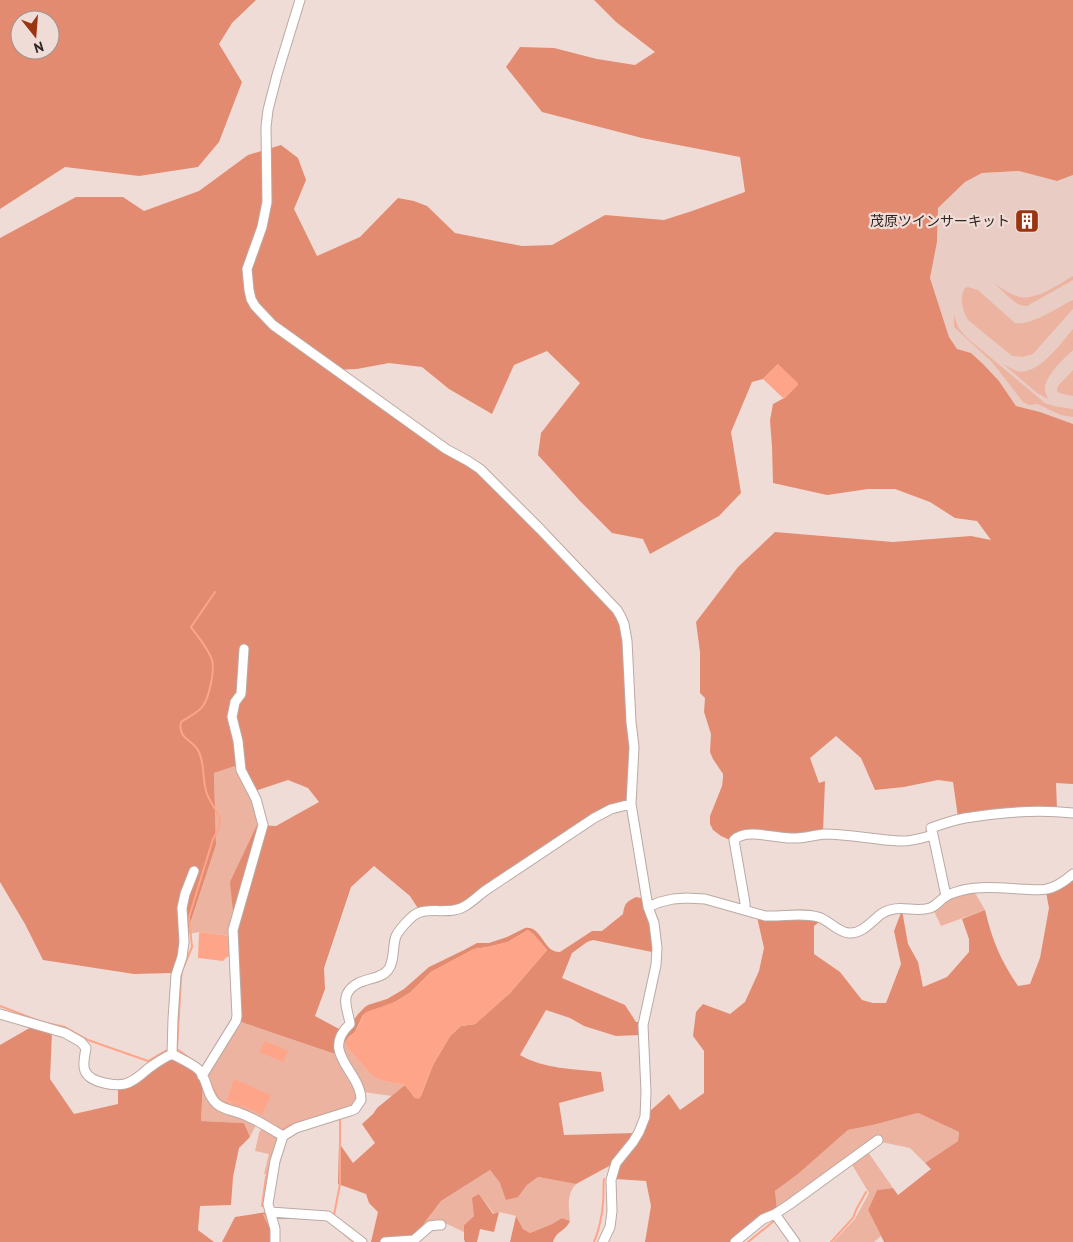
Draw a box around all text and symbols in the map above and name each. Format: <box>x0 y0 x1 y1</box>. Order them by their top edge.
north arrow <box>10 10 60 60</box>
text: N <box>32 37 46 57</box>
building icon: 茂原ツインサーキット <box>1014 208 1040 234</box>
place label: 茂原ツインサーキット <box>870 212 1010 230</box>

